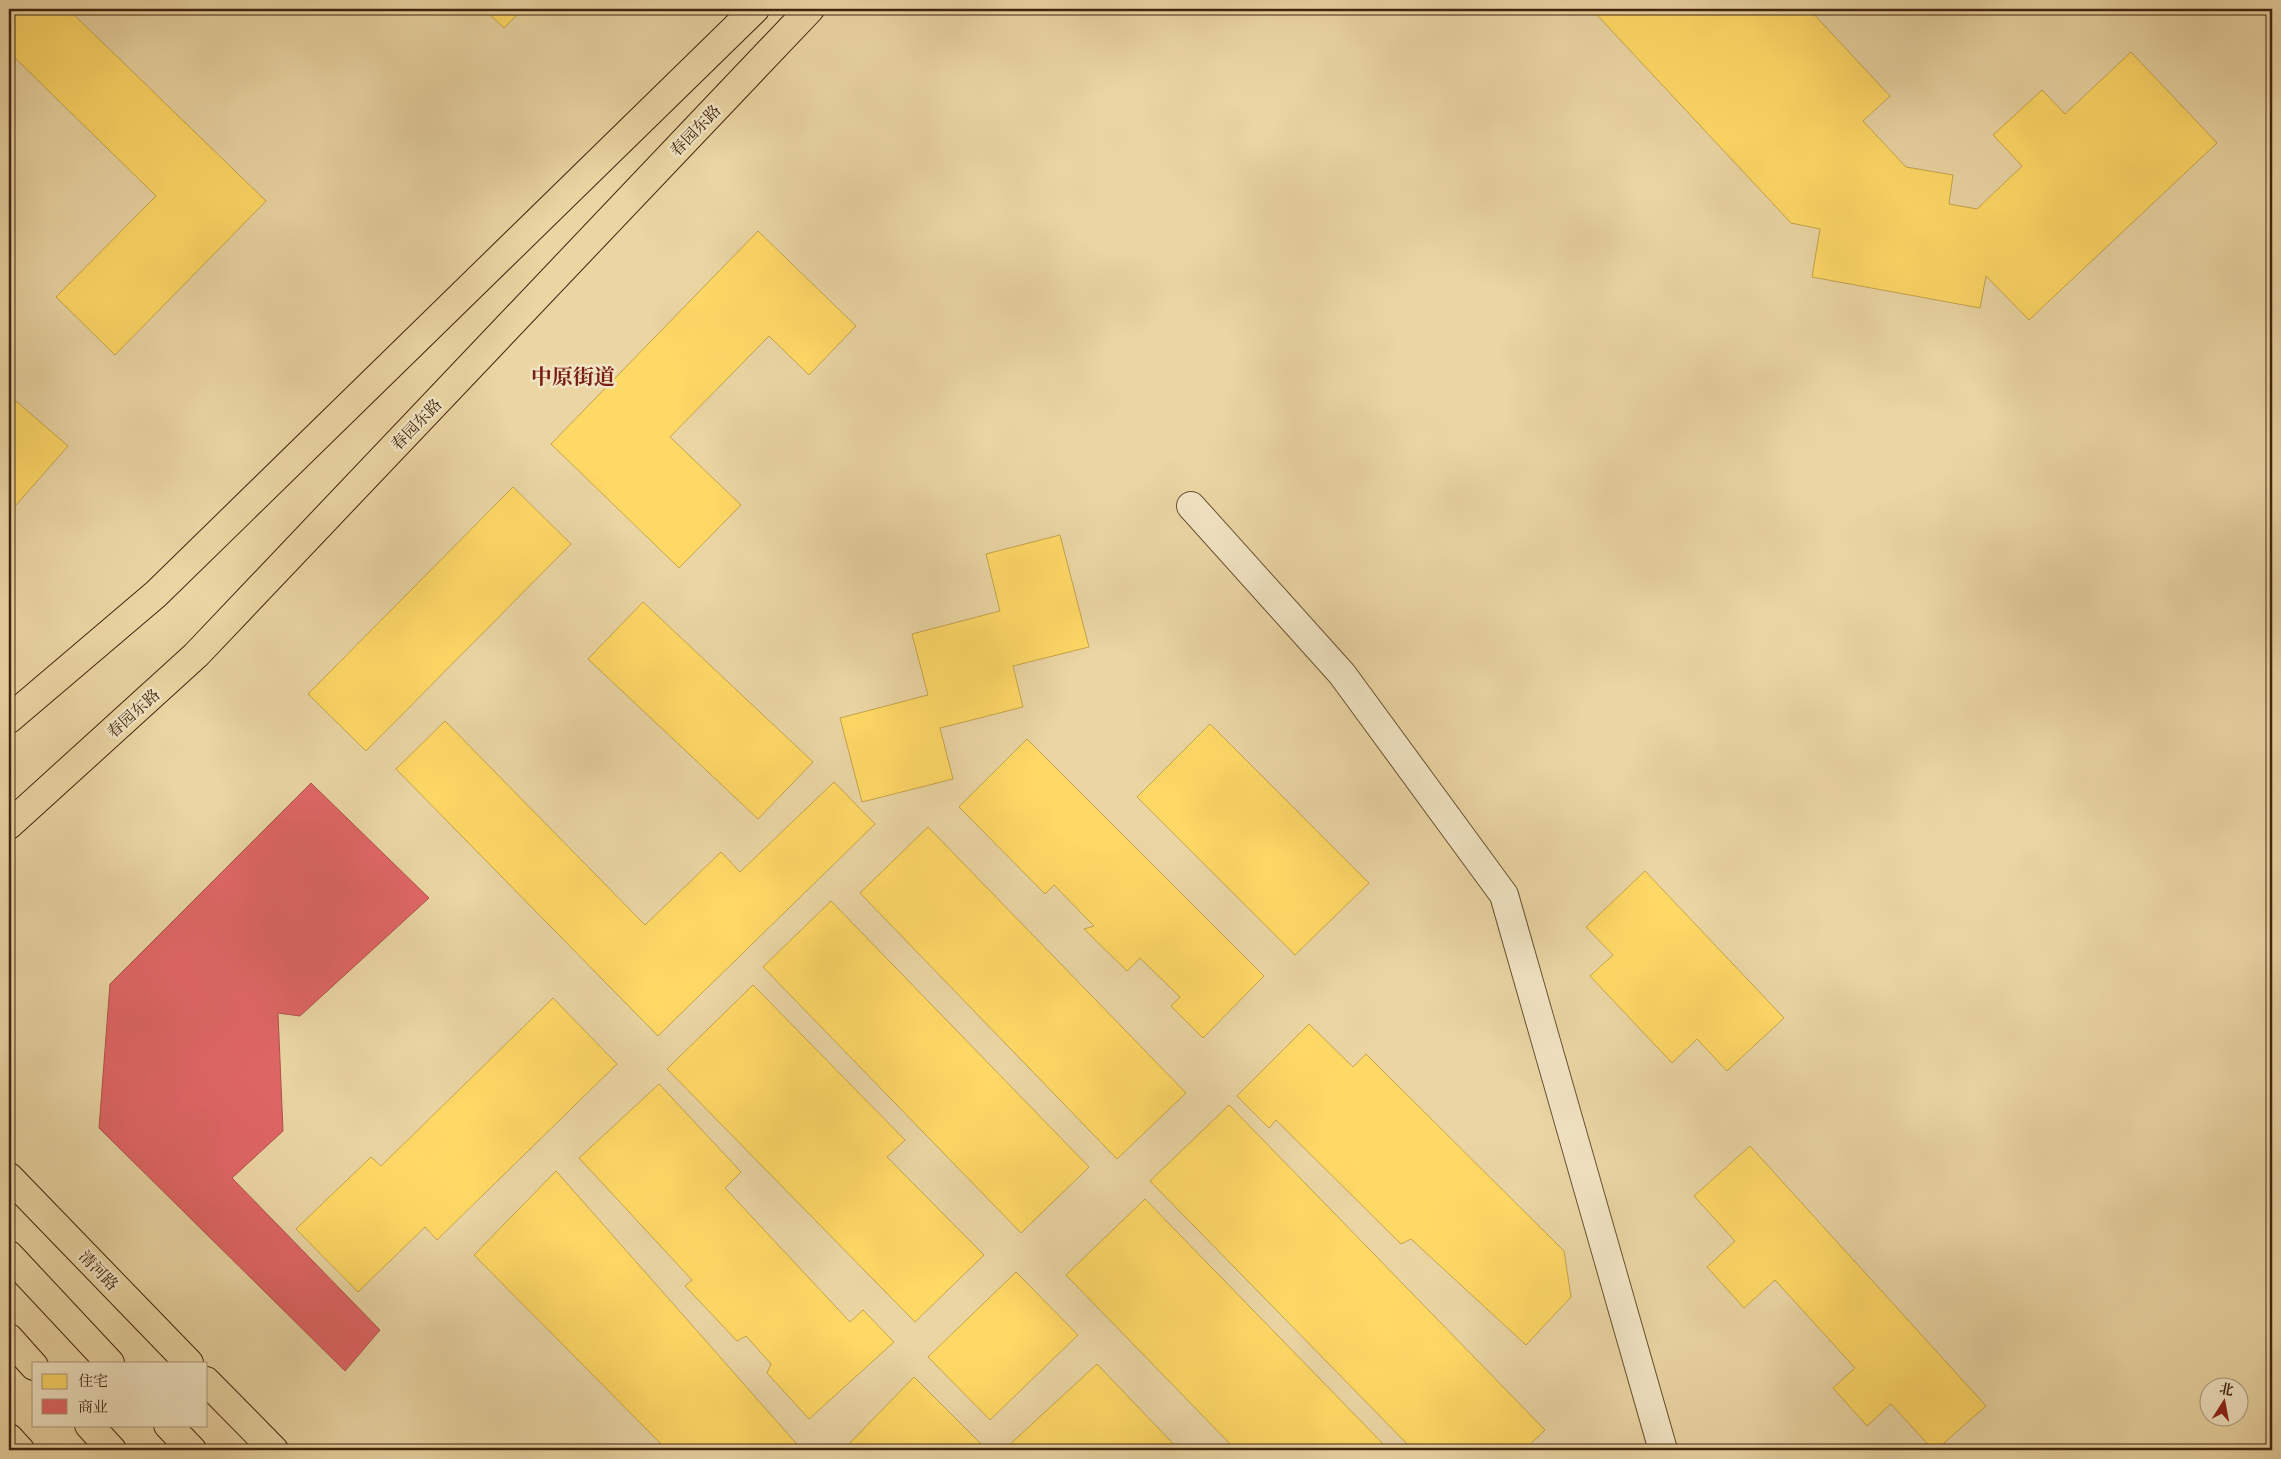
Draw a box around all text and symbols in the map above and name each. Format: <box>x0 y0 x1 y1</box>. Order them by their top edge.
street label: 春园东路 <box>666 101 725 161</box>
district label: 中原街道 <box>531 365 615 391</box>
street label: 春园东路 <box>387 395 446 455</box>
street label: 春园东路 <box>103 685 164 743</box>
street label: 清河路 <box>74 1246 122 1295</box>
legend <box>32 1362 208 1426</box>
text: 住宅 <box>78 1372 108 1391</box>
north arrow <box>2198 1376 2248 1426</box>
text: 北 <box>2218 1380 2235 1400</box>
text: 商业 <box>78 1398 108 1417</box>

